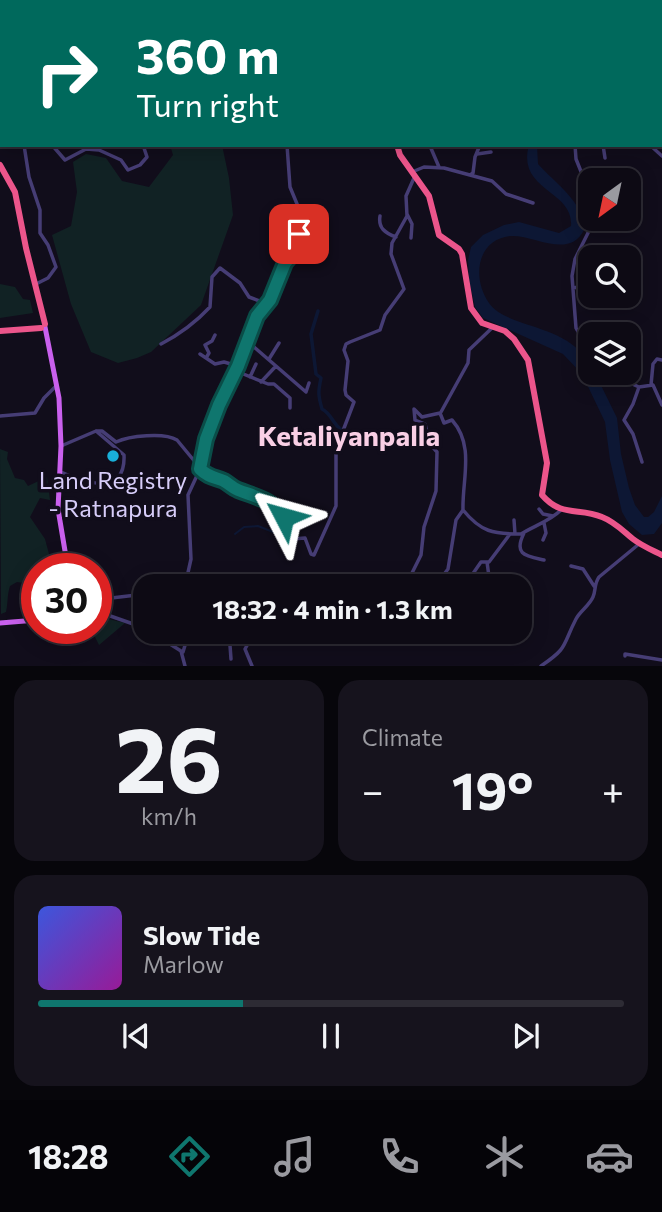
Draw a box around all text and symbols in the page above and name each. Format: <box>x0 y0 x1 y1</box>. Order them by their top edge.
text: 360 m <box>136 24 279 84</box>
icon: right <box>21 28 112 119</box>
text: Turn right <box>136 84 279 124</box>
north arrow <box>578 168 640 231</box>
map controls <box>578 168 641 385</box>
pin <box>269 204 329 264</box>
icon: arrive <box>280 215 318 253</box>
button: search <box>578 245 641 308</box>
button: layers <box>578 322 641 385</box>
district label: Ketaliyanpalla <box>258 418 440 452</box>
marker: Land Registry - Ratnapura <box>105 448 121 464</box>
place label: Land Registry - Ratnapura <box>39 465 187 522</box>
position arrow <box>247 480 321 554</box>
speed limit sign: 30 <box>21 553 112 644</box>
text: 18:32 · 4 min · 1.3 km <box>212 593 453 624</box>
text: 26 <box>115 700 223 812</box>
text: Climate <box>362 723 443 751</box>
text: 19° <box>452 757 533 821</box>
text: − <box>362 766 384 813</box>
text: + <box>602 766 624 813</box>
text: km/h <box>141 802 197 830</box>
text: Slow Tide <box>143 919 260 950</box>
text: Marlow <box>143 950 224 978</box>
icon: previous <box>117 1017 155 1055</box>
icon: pause <box>312 1017 350 1055</box>
icon: next <box>507 1017 545 1055</box>
icon: directions <box>165 1132 214 1181</box>
icon: music <box>270 1132 319 1181</box>
icon: phone <box>375 1132 424 1181</box>
icon: climate <box>480 1132 529 1181</box>
icon: car <box>585 1132 634 1181</box>
text: 18:28 <box>28 1136 109 1176</box>

